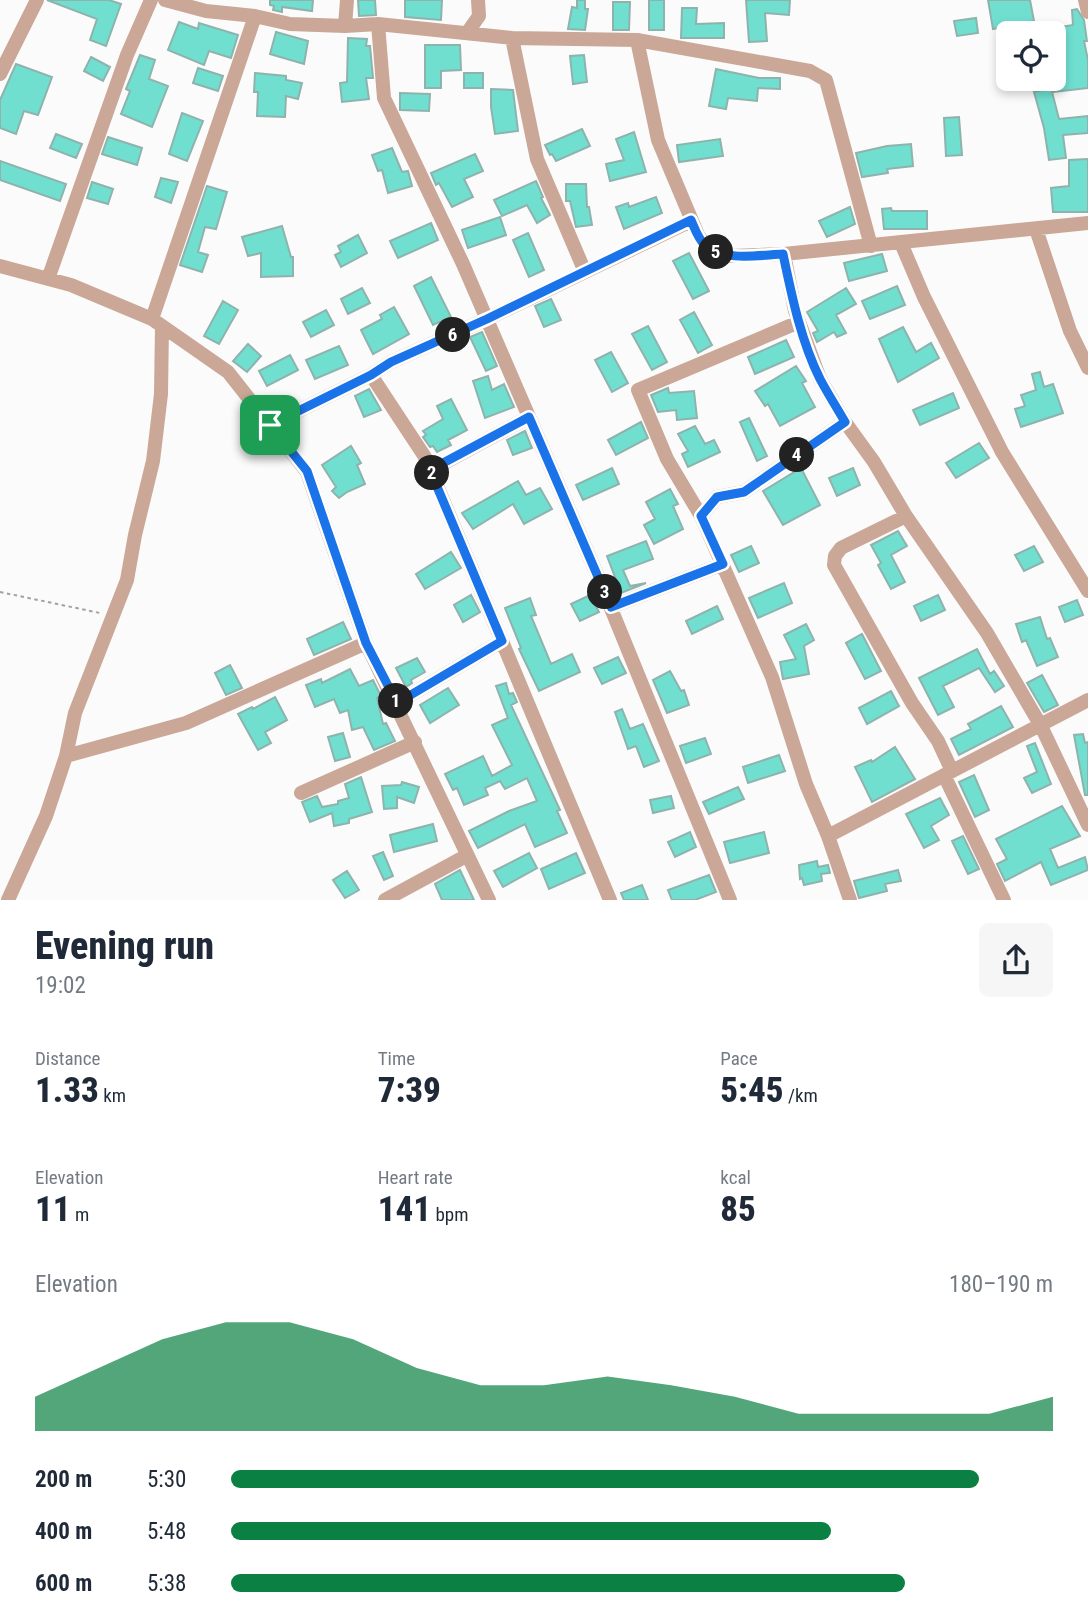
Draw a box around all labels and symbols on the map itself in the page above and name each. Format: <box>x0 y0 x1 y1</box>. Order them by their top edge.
pin: 5 <box>698 234 734 270</box>
pin: 6 <box>435 318 470 352</box>
pin <box>240 395 300 455</box>
pin: 4 <box>780 438 814 472</box>
pin: 2 <box>414 456 450 490</box>
pin: 3 <box>588 574 622 610</box>
pin: 1 <box>378 684 414 718</box>

